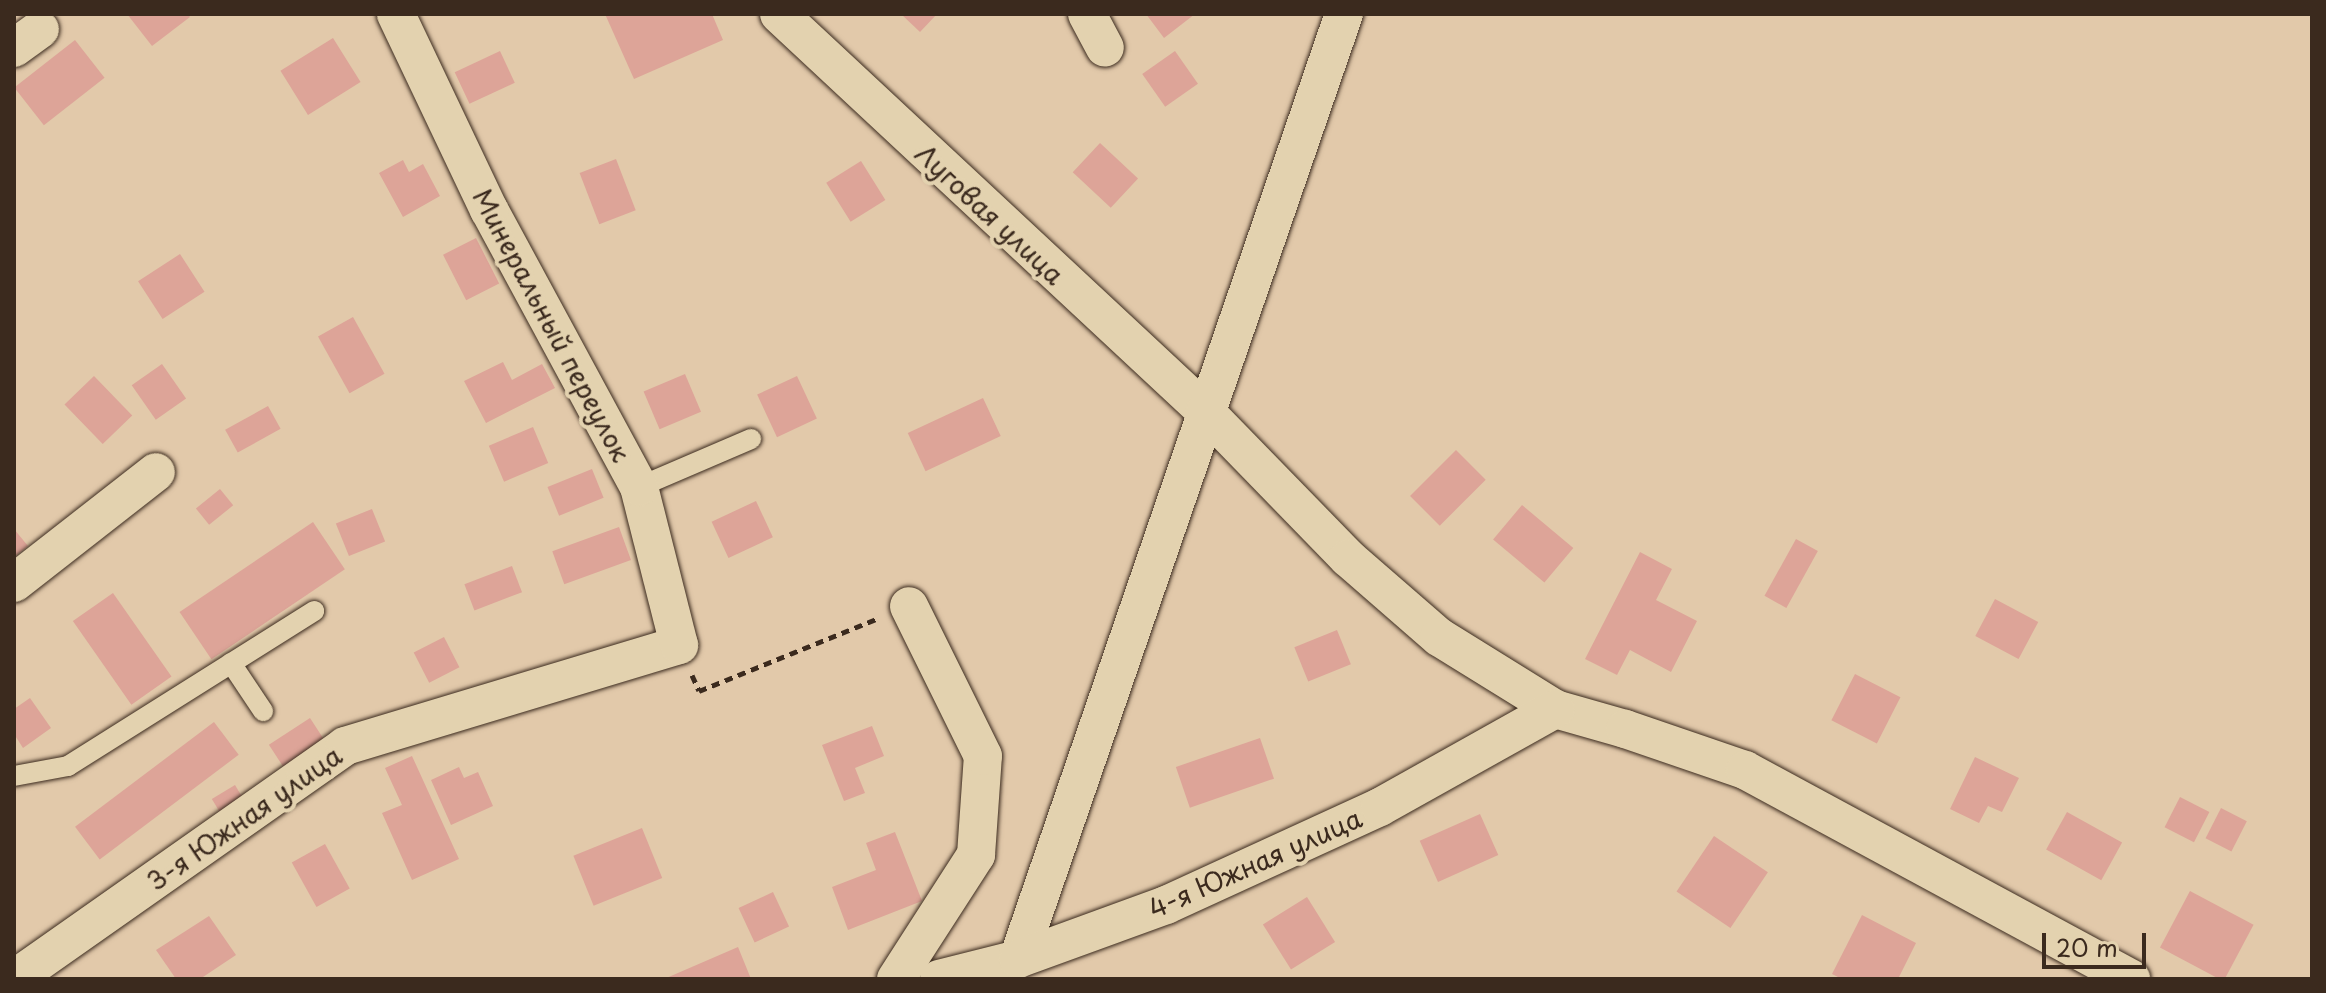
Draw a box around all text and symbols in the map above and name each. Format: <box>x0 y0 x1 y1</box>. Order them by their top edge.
street label: Луговая улица <box>909 137 1071 291</box>
street label: Минеральный переулок <box>467 183 637 467</box>
street label: 3-я Южная улица <box>140 739 348 897</box>
street label: 4-я Южная улица <box>1142 801 1368 925</box>
scale bar <box>2046 917 2150 967</box>
text: 20 m <box>2056 929 2118 965</box>

